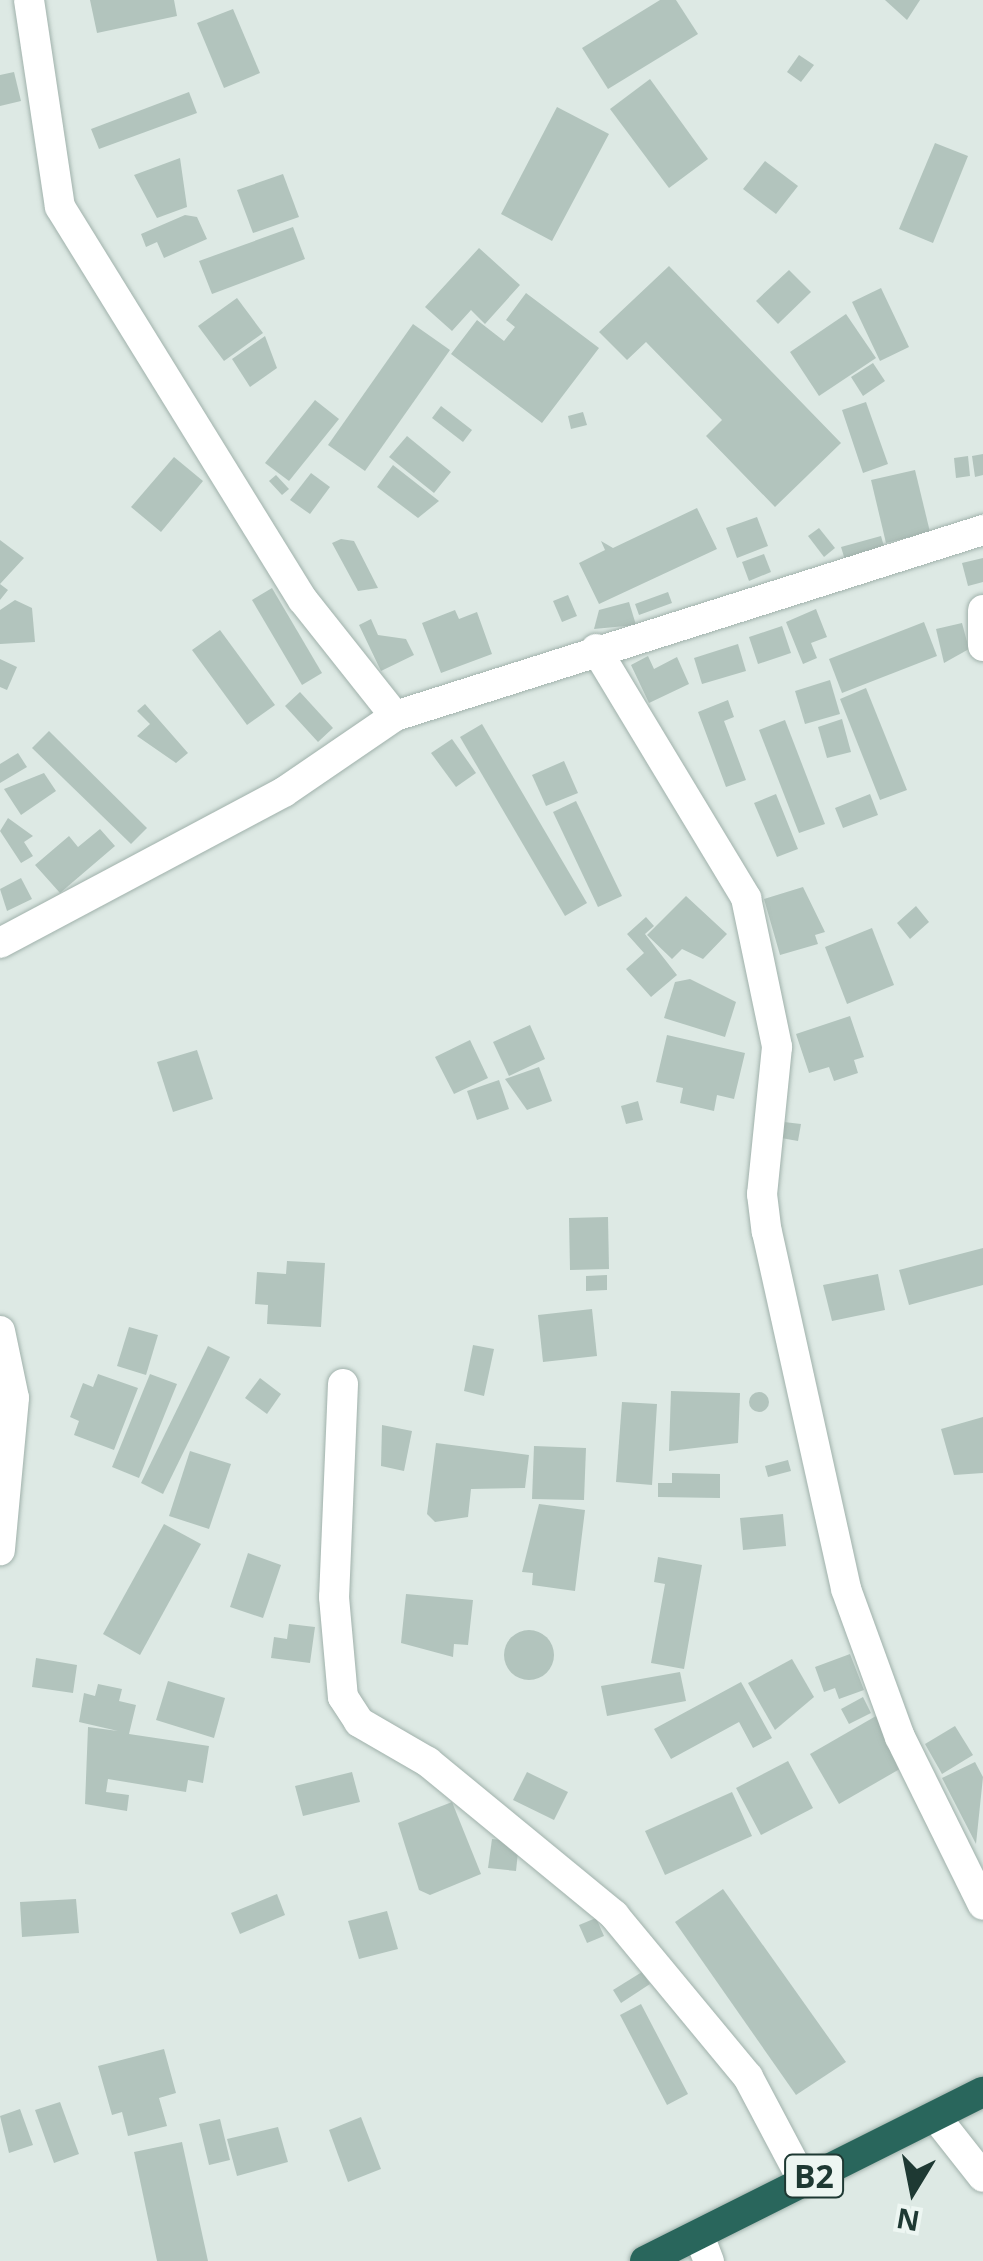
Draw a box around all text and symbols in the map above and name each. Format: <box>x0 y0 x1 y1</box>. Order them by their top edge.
north arrow <box>863 2141 963 2241</box>
road number: B2 <box>784 2149 844 2203</box>
text: N <box>893 2200 922 2241</box>

